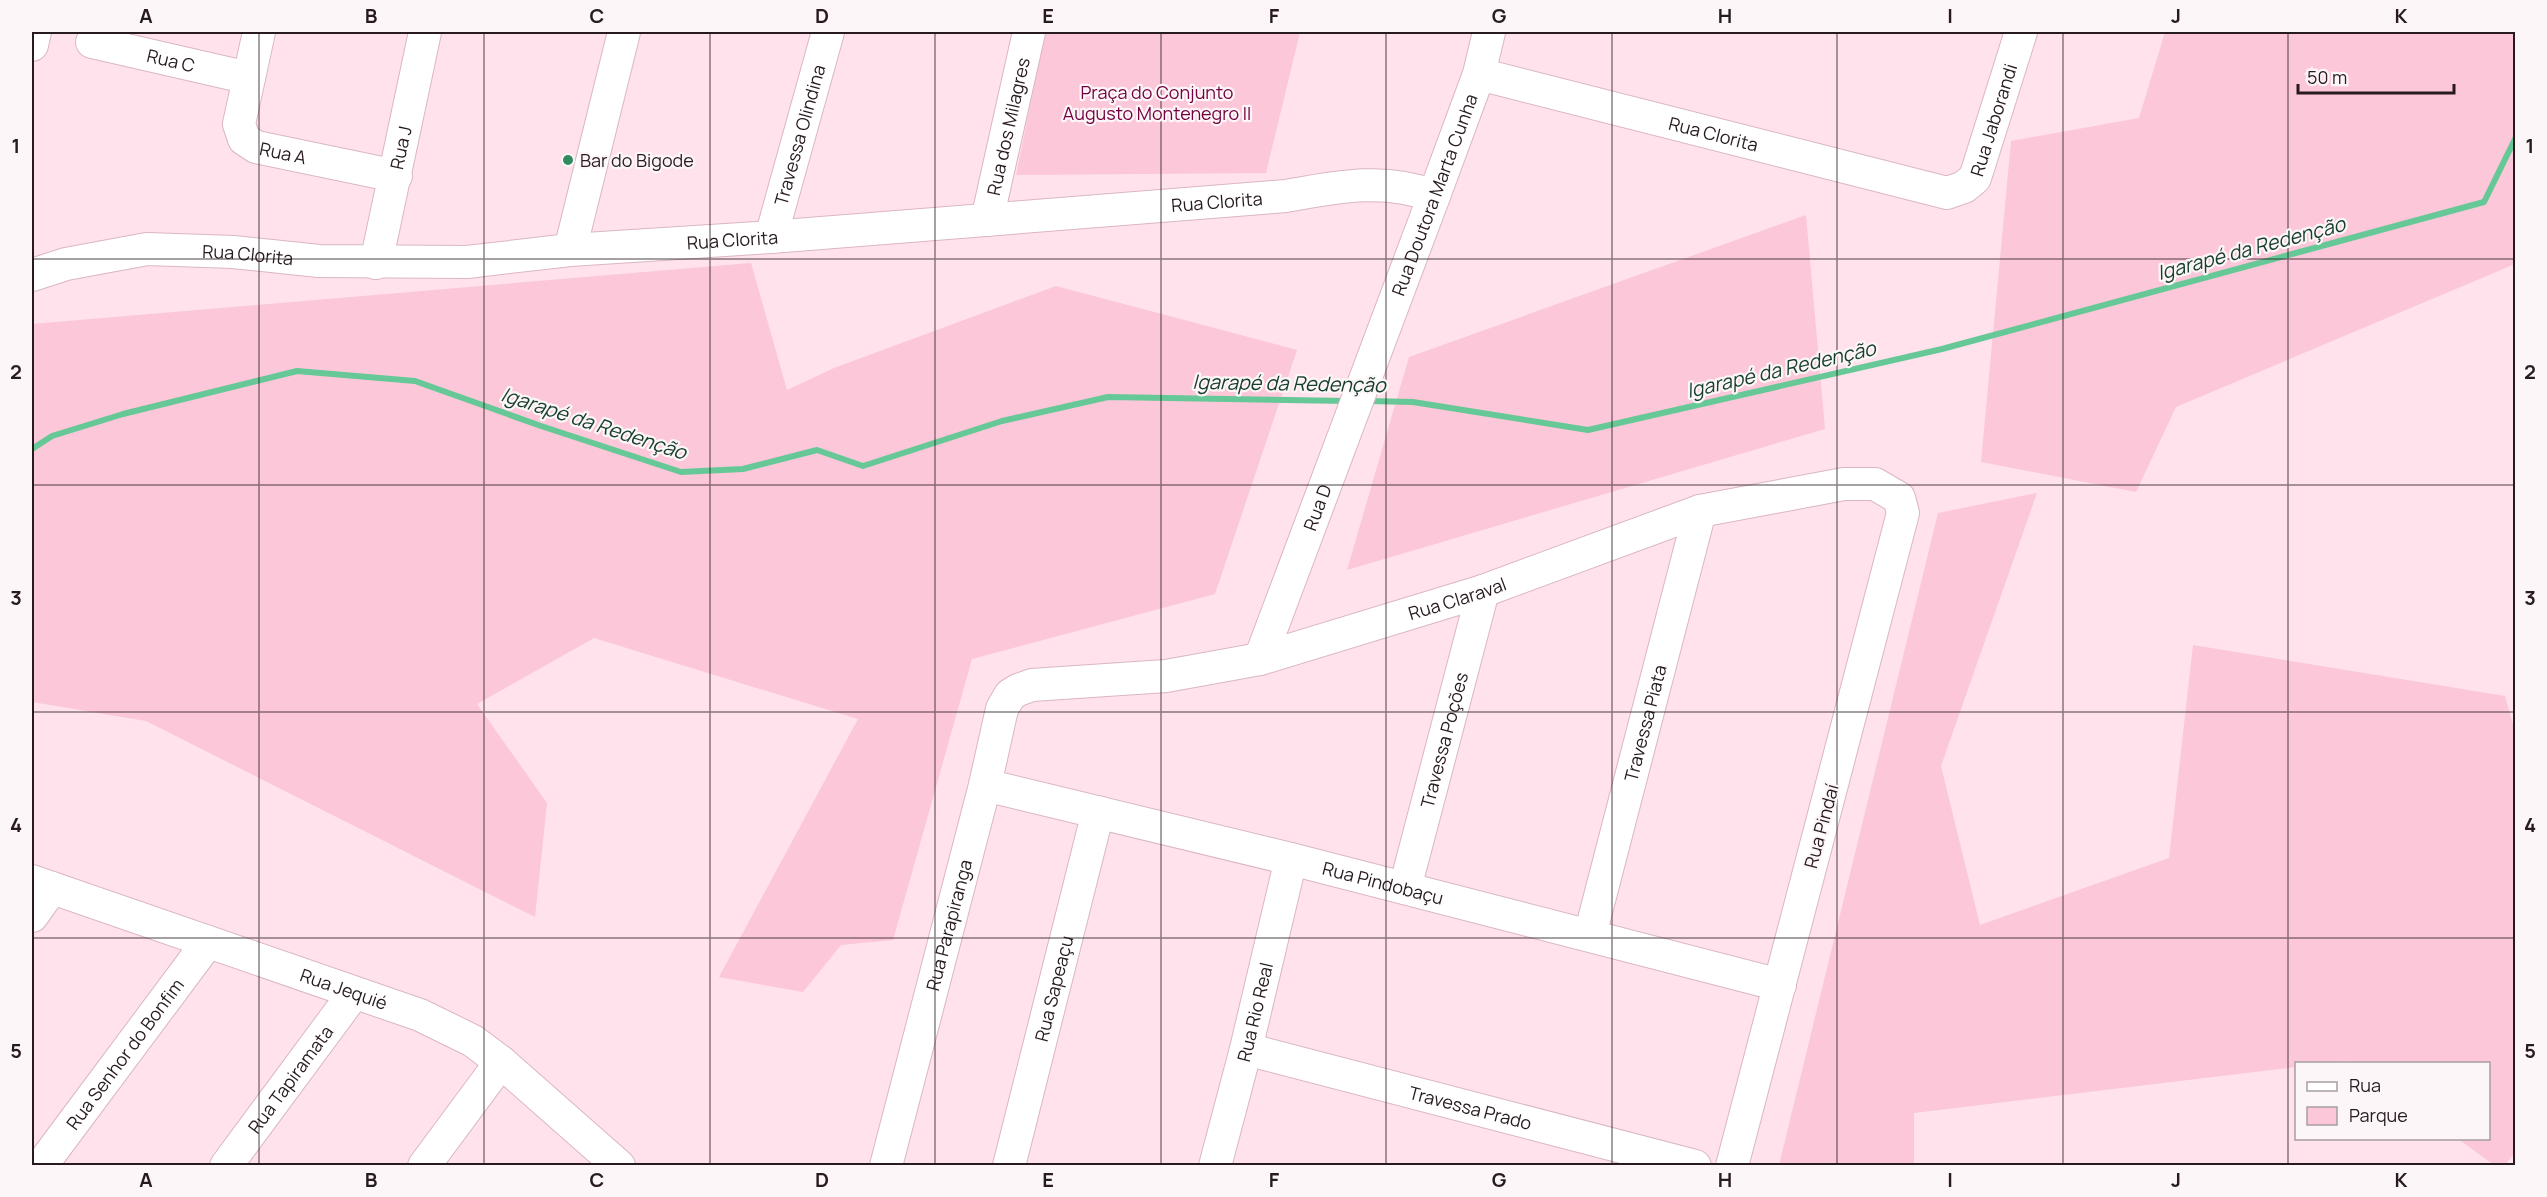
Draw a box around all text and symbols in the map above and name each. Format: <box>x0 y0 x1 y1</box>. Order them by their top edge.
text: A <box>139 2 153 29</box>
text: B <box>365 2 378 29</box>
text: C <box>590 2 604 29</box>
text: D <box>815 2 829 29</box>
text: E <box>1042 2 1054 29</box>
text: F <box>1269 2 1280 29</box>
text: G <box>1492 2 1507 29</box>
text: H <box>1718 2 1732 29</box>
text: I <box>1947 2 1953 29</box>
text: J <box>2171 2 2181 29</box>
text: K <box>2395 2 2408 29</box>
street label: Rua C <box>145 43 197 77</box>
street label: Rua dos Milagres <box>981 55 1035 197</box>
scale bar <box>2298 57 2454 95</box>
street label: Rua Jaborandi <box>1964 61 2022 179</box>
street label: Travessa Olindina <box>768 62 830 208</box>
text: 50 m <box>2307 65 2347 89</box>
park label: Praça do Conjunto Augusto Montenegro II <box>1063 80 1251 125</box>
street label: Rua Doutora Marta Cunha <box>1386 90 1483 299</box>
street label: Rua Clorita <box>1666 111 1761 157</box>
street label: Rua J <box>384 124 417 172</box>
text: 1 <box>12 132 20 159</box>
text: 1 <box>2526 132 2534 159</box>
street label: Rua A <box>258 136 309 169</box>
place label: Bar do Bigode <box>580 148 694 172</box>
marker: Bar do Bigode <box>561 153 575 167</box>
street label: Rua Clorita <box>1170 186 1263 217</box>
water label: Igarapé da Redenção <box>2154 210 2349 286</box>
street label: Rua Clorita <box>686 224 779 254</box>
street label: Rua Clorita <box>202 239 294 270</box>
water label: Igarapé da Redenção <box>1684 334 1879 404</box>
text: 2 <box>10 358 22 385</box>
text: 2 <box>2524 358 2536 385</box>
water label: Igarapé da Redenção <box>1192 368 1387 398</box>
water label: Igarapé da Redenção <box>498 380 691 466</box>
street label: Rua D <box>1297 481 1337 534</box>
street label: Rua Claraval <box>1405 572 1509 625</box>
text: 3 <box>10 584 22 611</box>
text: 3 <box>2524 584 2536 611</box>
street label: Travessa Piata <box>1618 662 1672 784</box>
street label: Travessa Poções <box>1415 670 1473 810</box>
street label: Rua Pindaí <box>1798 781 1844 871</box>
text: 4 <box>10 811 22 838</box>
text: 4 <box>2524 811 2536 838</box>
street label: Rua Pindobaçu <box>1320 856 1446 910</box>
street label: Rua Parapiranga <box>920 857 977 993</box>
street label: Rua Sapeaçu <box>1029 933 1078 1044</box>
street label: Rua Rio Real <box>1231 960 1278 1064</box>
street label: Rua Jequié <box>297 963 391 1015</box>
street label: Rua Senhor do Bonfim <box>60 973 189 1134</box>
street label: Rua Tapiramata <box>242 1020 338 1138</box>
text: 5 <box>10 1037 22 1064</box>
text: 5 <box>2524 1037 2536 1064</box>
legend <box>2295 1062 2490 1140</box>
text: Rua <box>2349 1073 2381 1097</box>
street label: Travessa Prado <box>1407 1080 1534 1135</box>
text: Parque <box>2349 1103 2408 1127</box>
text: A <box>139 1166 153 1193</box>
text: B <box>365 1166 378 1193</box>
text: C <box>590 1166 604 1193</box>
text: D <box>815 1166 829 1193</box>
text: E <box>1042 1166 1054 1193</box>
text: F <box>1269 1166 1280 1193</box>
text: G <box>1492 1166 1507 1193</box>
text: H <box>1718 1166 1732 1193</box>
text: I <box>1947 1166 1953 1193</box>
text: J <box>2171 1166 2181 1193</box>
text: K <box>2395 1166 2408 1193</box>

